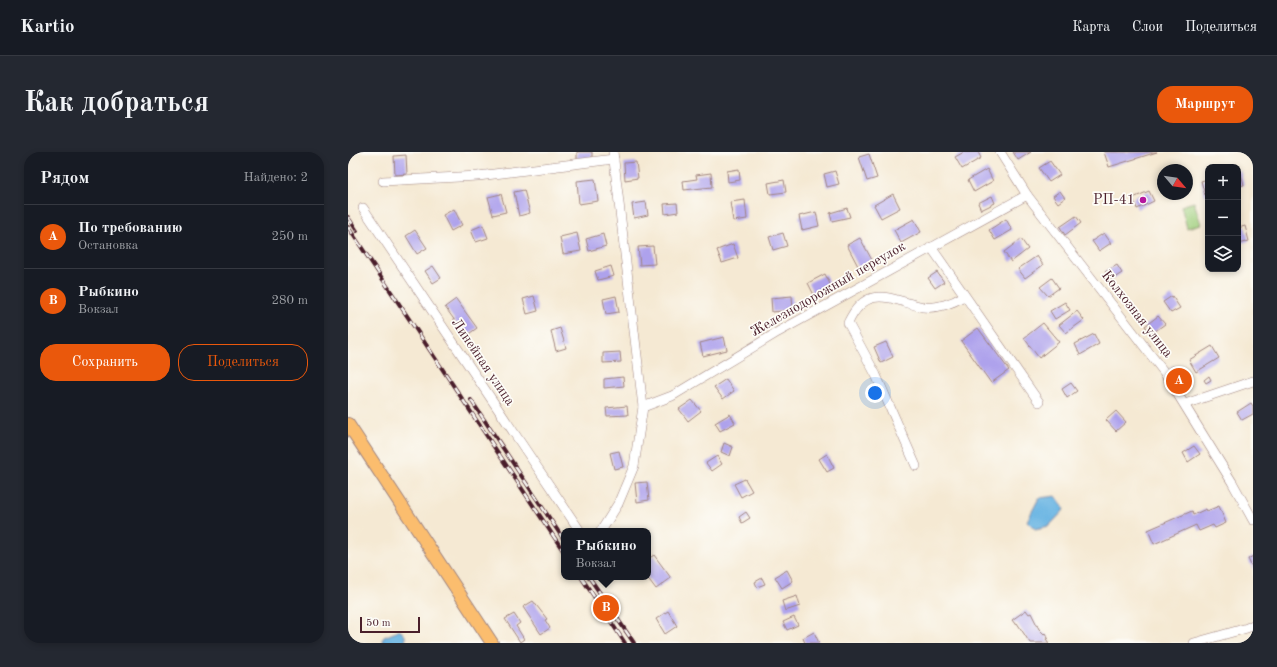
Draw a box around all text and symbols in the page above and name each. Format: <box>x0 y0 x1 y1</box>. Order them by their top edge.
text: Kartio <box>20 18 75 37</box>
text: Карта <box>1072 20 1110 34</box>
text: Слои <box>1132 20 1163 34</box>
text: Поделиться <box>1185 20 1257 34</box>
button: Маршрут <box>1157 86 1253 123</box>
text: Как добраться <box>24 90 209 118</box>
north arrow <box>1157 164 1193 200</box>
map controls <box>1205 164 1241 272</box>
button: + <box>1205 164 1241 200</box>
text: Рядом <box>40 170 89 187</box>
text: Найдено: 2 <box>244 171 308 184</box>
place label: РП-41 <box>1093 193 1135 207</box>
marker: РП-41 <box>1138 195 1148 205</box>
button: − <box>1205 200 1241 236</box>
text: По требованию <box>78 221 182 236</box>
text: A <box>48 230 58 243</box>
text: 250 m <box>271 230 308 243</box>
button: layers <box>1205 236 1241 272</box>
text: Остановка <box>78 239 138 252</box>
street label: Железнодорожный переулок <box>748 239 908 339</box>
street label: Колхозная улица <box>1099 268 1175 360</box>
text: Рыбкино <box>78 285 139 300</box>
text: B <box>48 294 58 307</box>
text: 280 m <box>271 294 308 307</box>
text: Вокзал <box>78 303 119 316</box>
street label: Линейная улица <box>449 316 517 408</box>
button: Сохранить <box>40 344 170 381</box>
button: Поделиться <box>178 344 308 381</box>
pin: A <box>1166 366 1192 396</box>
your location <box>865 383 885 403</box>
popup <box>561 528 651 580</box>
text: Рыбкино <box>576 539 636 554</box>
text: Вокзал <box>576 557 616 570</box>
pin: B <box>593 593 619 623</box>
scale bar <box>360 615 420 634</box>
text: 50 m <box>366 618 391 629</box>

